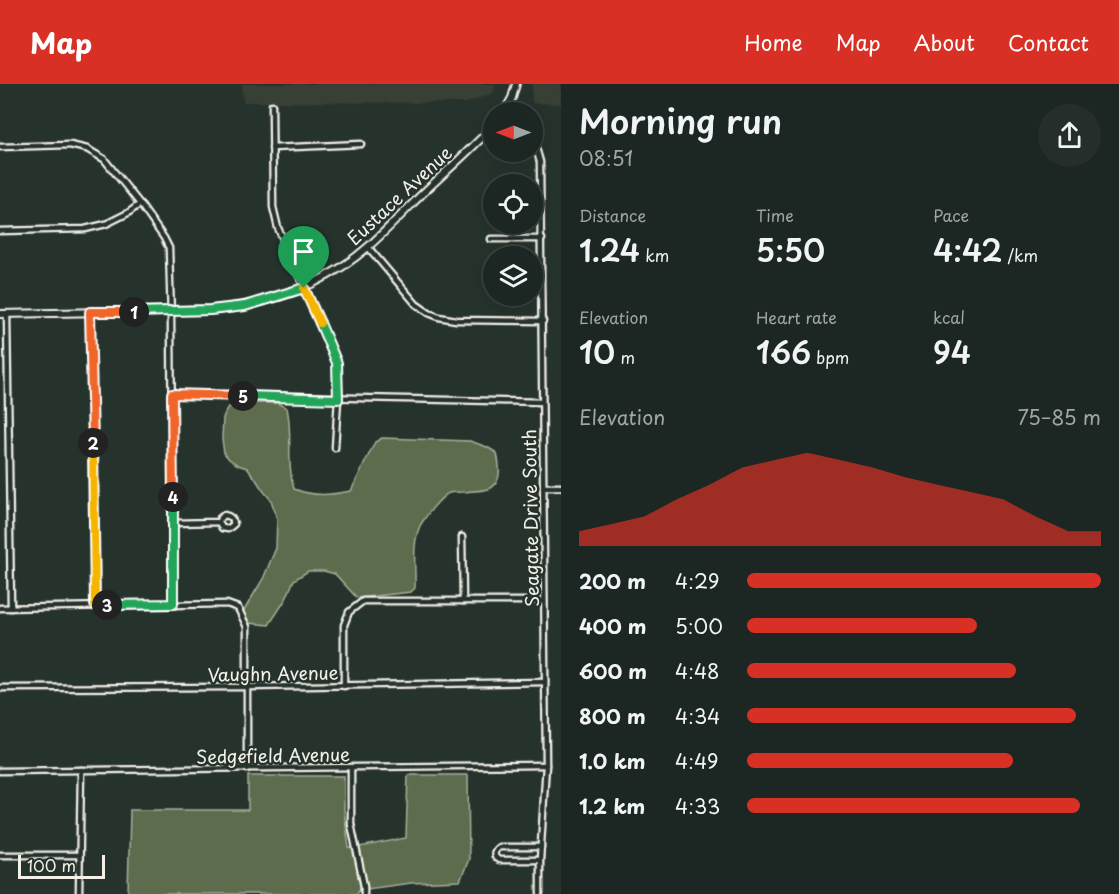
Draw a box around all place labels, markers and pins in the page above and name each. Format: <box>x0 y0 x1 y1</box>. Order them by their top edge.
pin <box>278 226 329 288</box>
pin: 1 <box>119 297 149 327</box>
pin: 5 <box>228 381 258 411</box>
pin: 2 <box>78 428 108 458</box>
pin: 4 <box>158 482 188 512</box>
pin: 3 <box>92 590 122 620</box>

